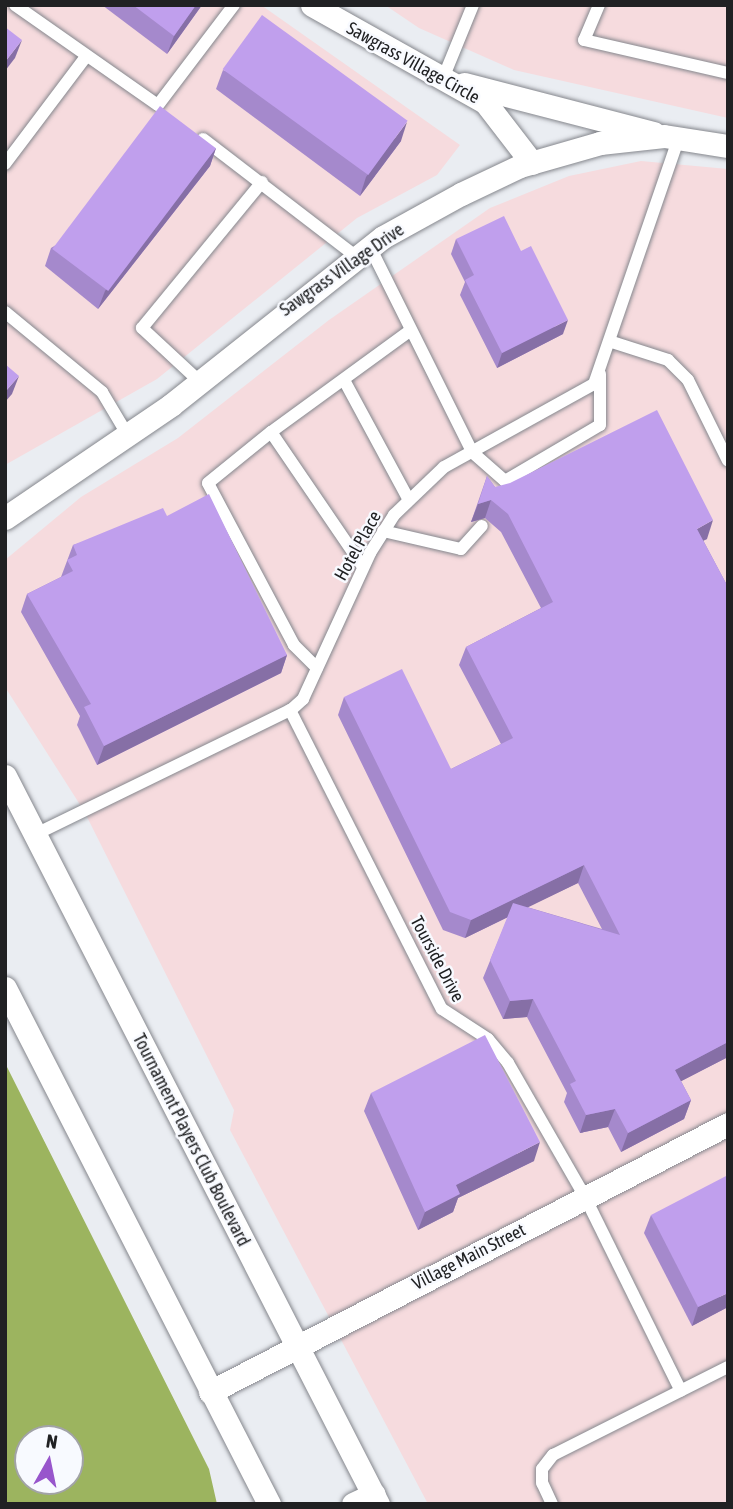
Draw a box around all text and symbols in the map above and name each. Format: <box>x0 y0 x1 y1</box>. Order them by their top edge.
street label: Sawgrass Village Circle <box>343 17 483 109</box>
street label: Sawgrass Village Drive <box>276 219 408 321</box>
street label: Hotel Place <box>330 507 386 585</box>
street label: Tourside Drive <box>405 912 469 1006</box>
street label: Tournament Players Club Boulevard <box>128 1030 254 1250</box>
street label: Village Main Street <box>409 1219 529 1295</box>
north arrow <box>14 1425 84 1495</box>
text: N <box>45 1429 59 1453</box>

